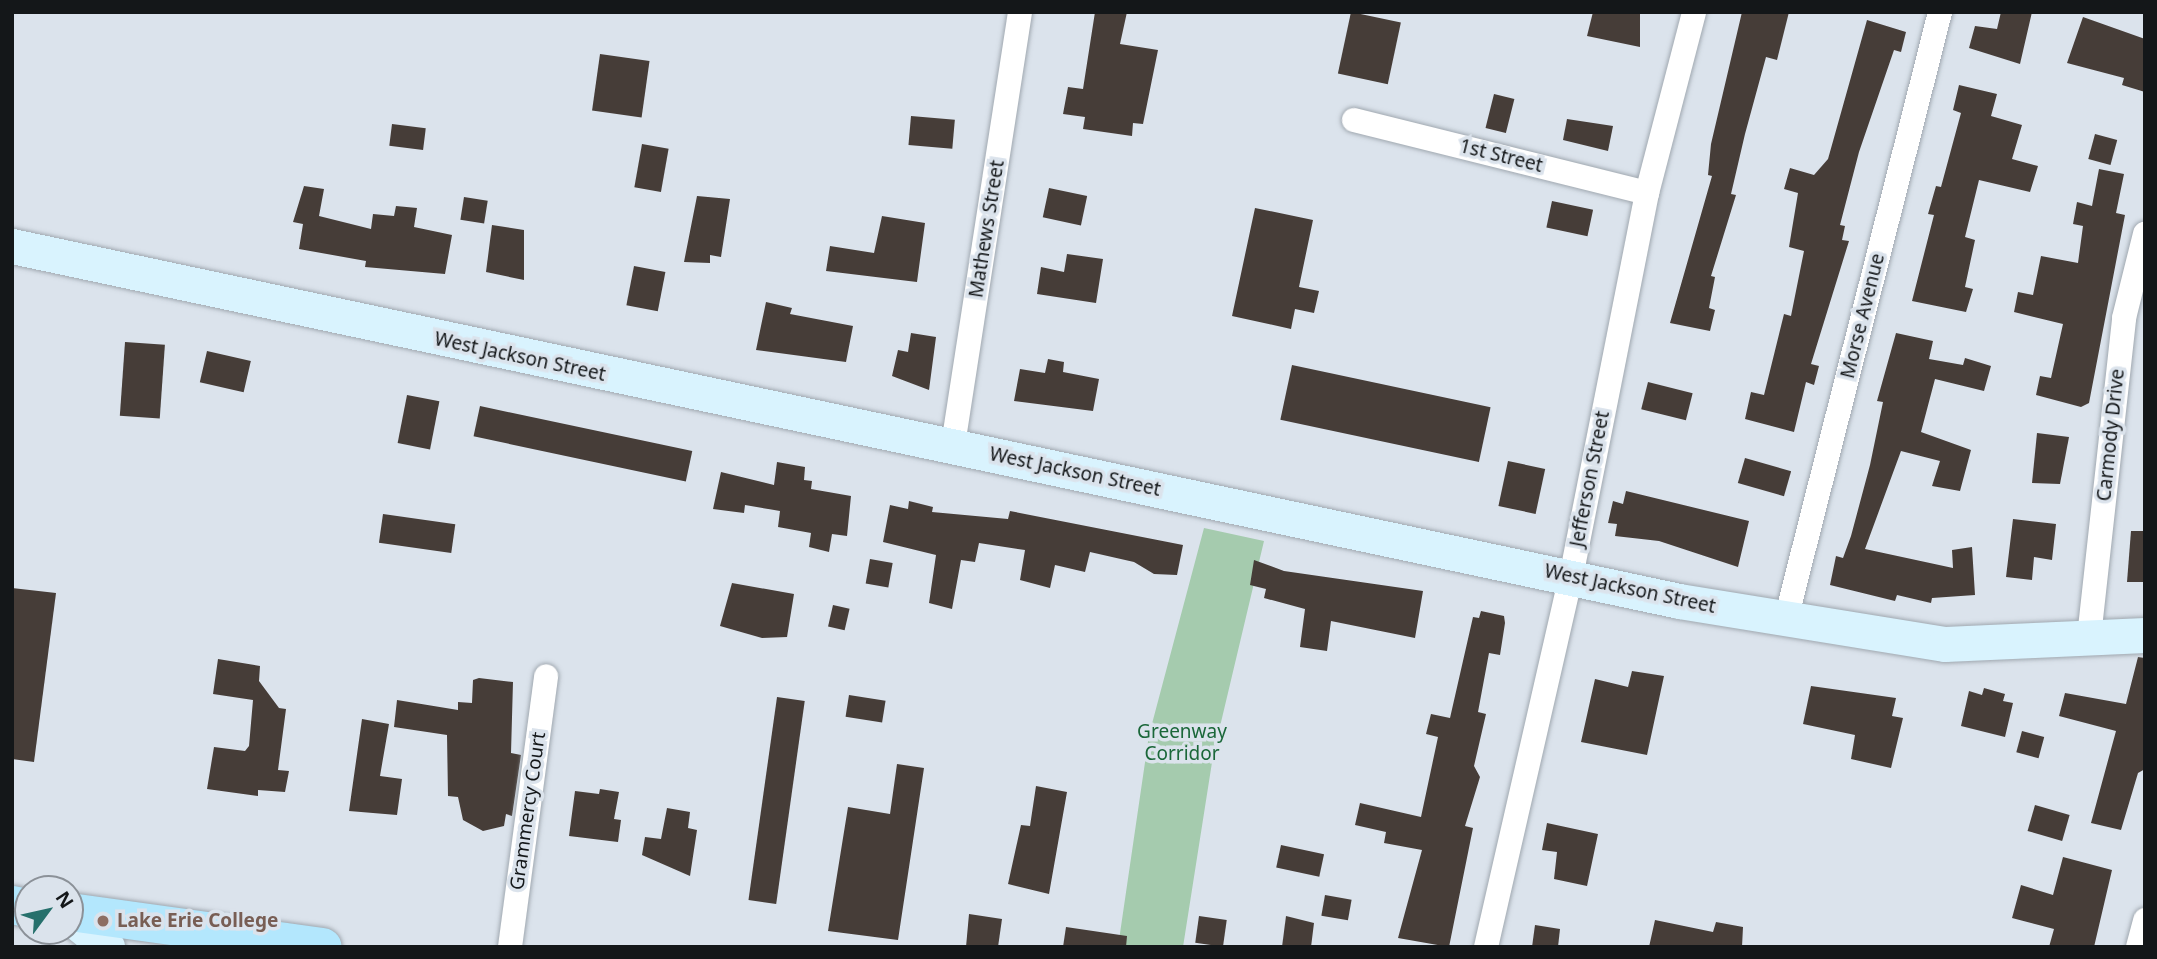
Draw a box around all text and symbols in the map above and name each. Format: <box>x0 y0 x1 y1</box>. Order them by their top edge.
street label: 1st Street <box>1457 135 1545 177</box>
street label: Mathews Street <box>965 159 1009 299</box>
street label: Morse Avenue <box>1836 251 1890 381</box>
street label: West Jackson Street <box>432 328 608 386</box>
street label: Carmody Drive <box>2093 368 2129 502</box>
street label: Jefferson Street <box>1566 409 1614 549</box>
street label: West Jackson Street <box>987 443 1163 501</box>
street label: West Jackson Street <box>1542 560 1718 618</box>
park label: Greenway Corridor <box>1137 721 1227 765</box>
street label: Grammercy Court <box>506 731 550 891</box>
north arrow <box>14 875 84 945</box>
text: N <box>50 886 80 913</box>
place label: Lake Erie College <box>117 910 278 932</box>
marker: Lake Erie College <box>95 913 111 929</box>

